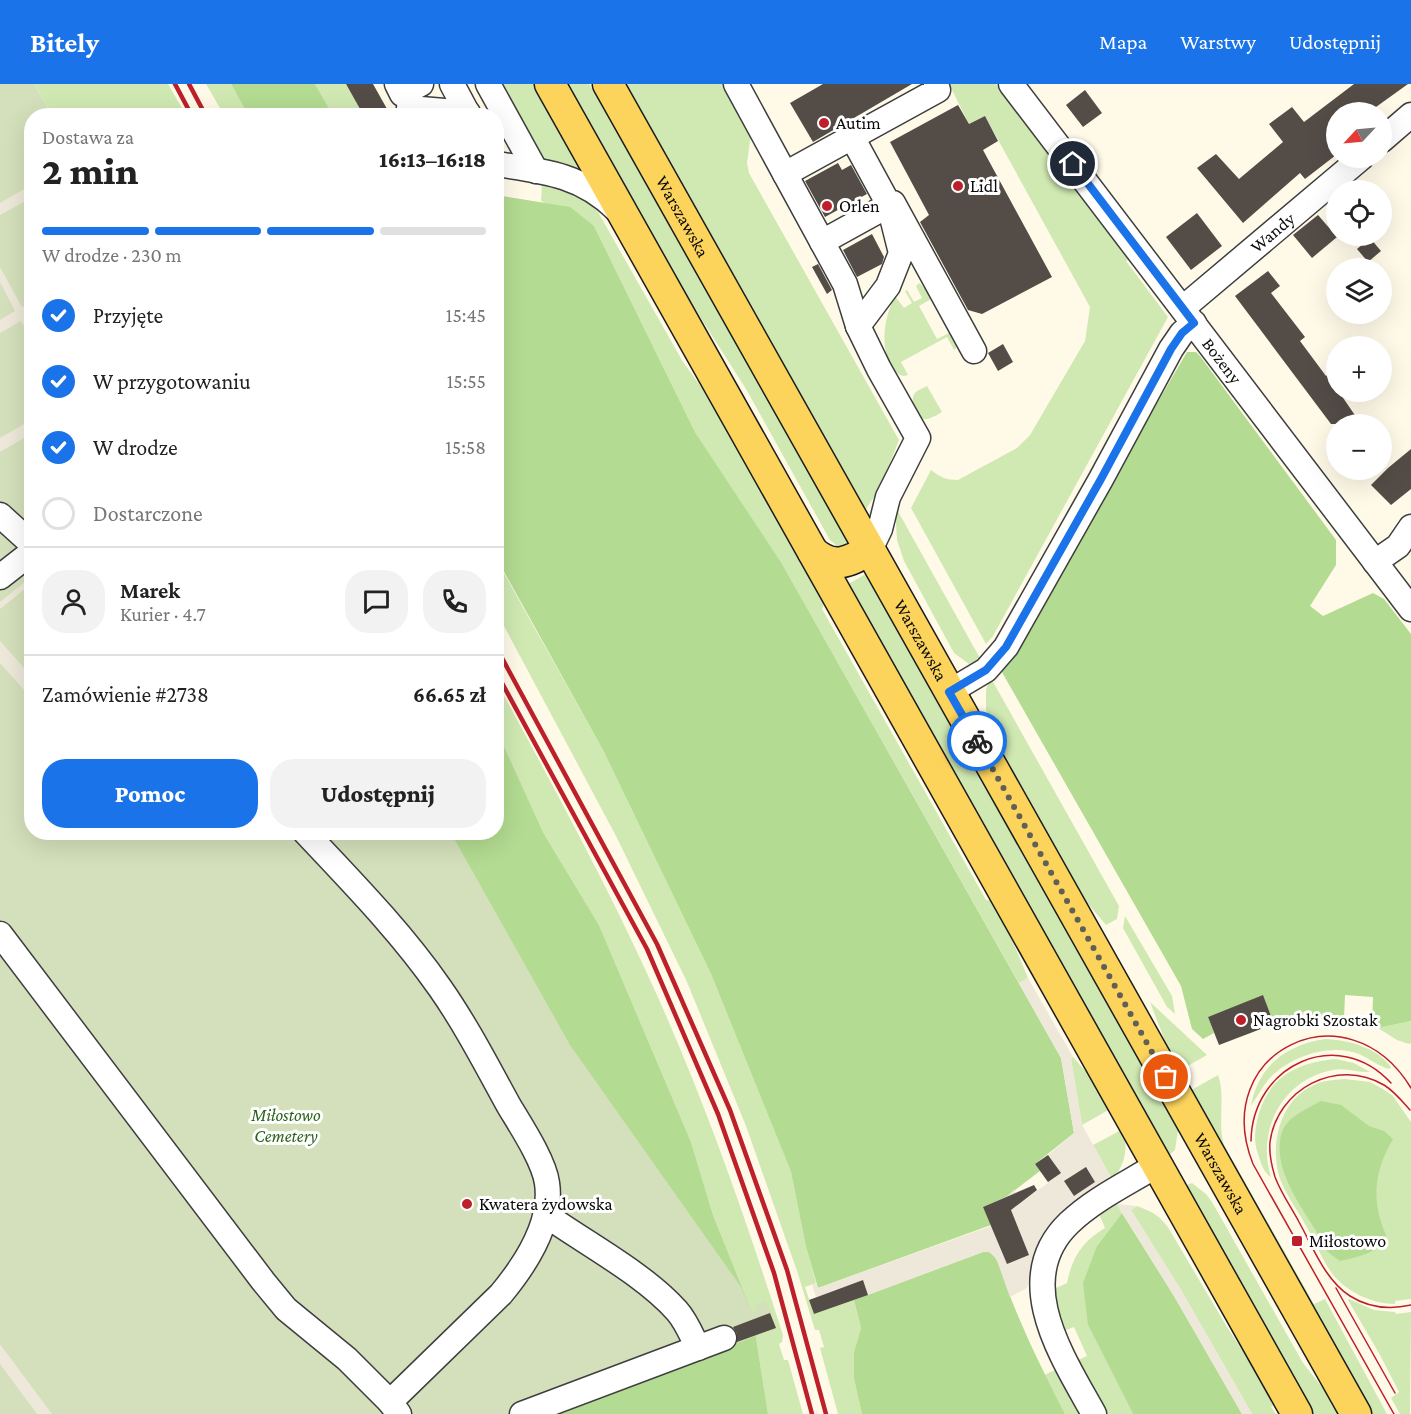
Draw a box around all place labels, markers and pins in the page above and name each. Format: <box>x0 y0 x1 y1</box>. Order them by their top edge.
place label: Autim <box>836 113 881 133</box>
marker: Autim <box>817 116 831 130</box>
pin <box>1047 138 1098 189</box>
place label: Lidl <box>970 176 998 196</box>
marker: Lidl <box>951 179 965 193</box>
place label: Orlen <box>839 196 880 216</box>
marker: Orlen <box>820 199 834 213</box>
place label: Nagrobki Szostak <box>1253 1010 1378 1030</box>
marker: Nagrobki Szostak <box>1234 1013 1248 1027</box>
pin <box>1140 1051 1191 1102</box>
place label: Kwatera żydowska <box>479 1194 613 1214</box>
marker: Kwatera żydowska <box>460 1197 474 1211</box>
place label: Miłostowo <box>1309 1231 1386 1251</box>
marker: Miłostowo <box>1290 1234 1304 1248</box>

